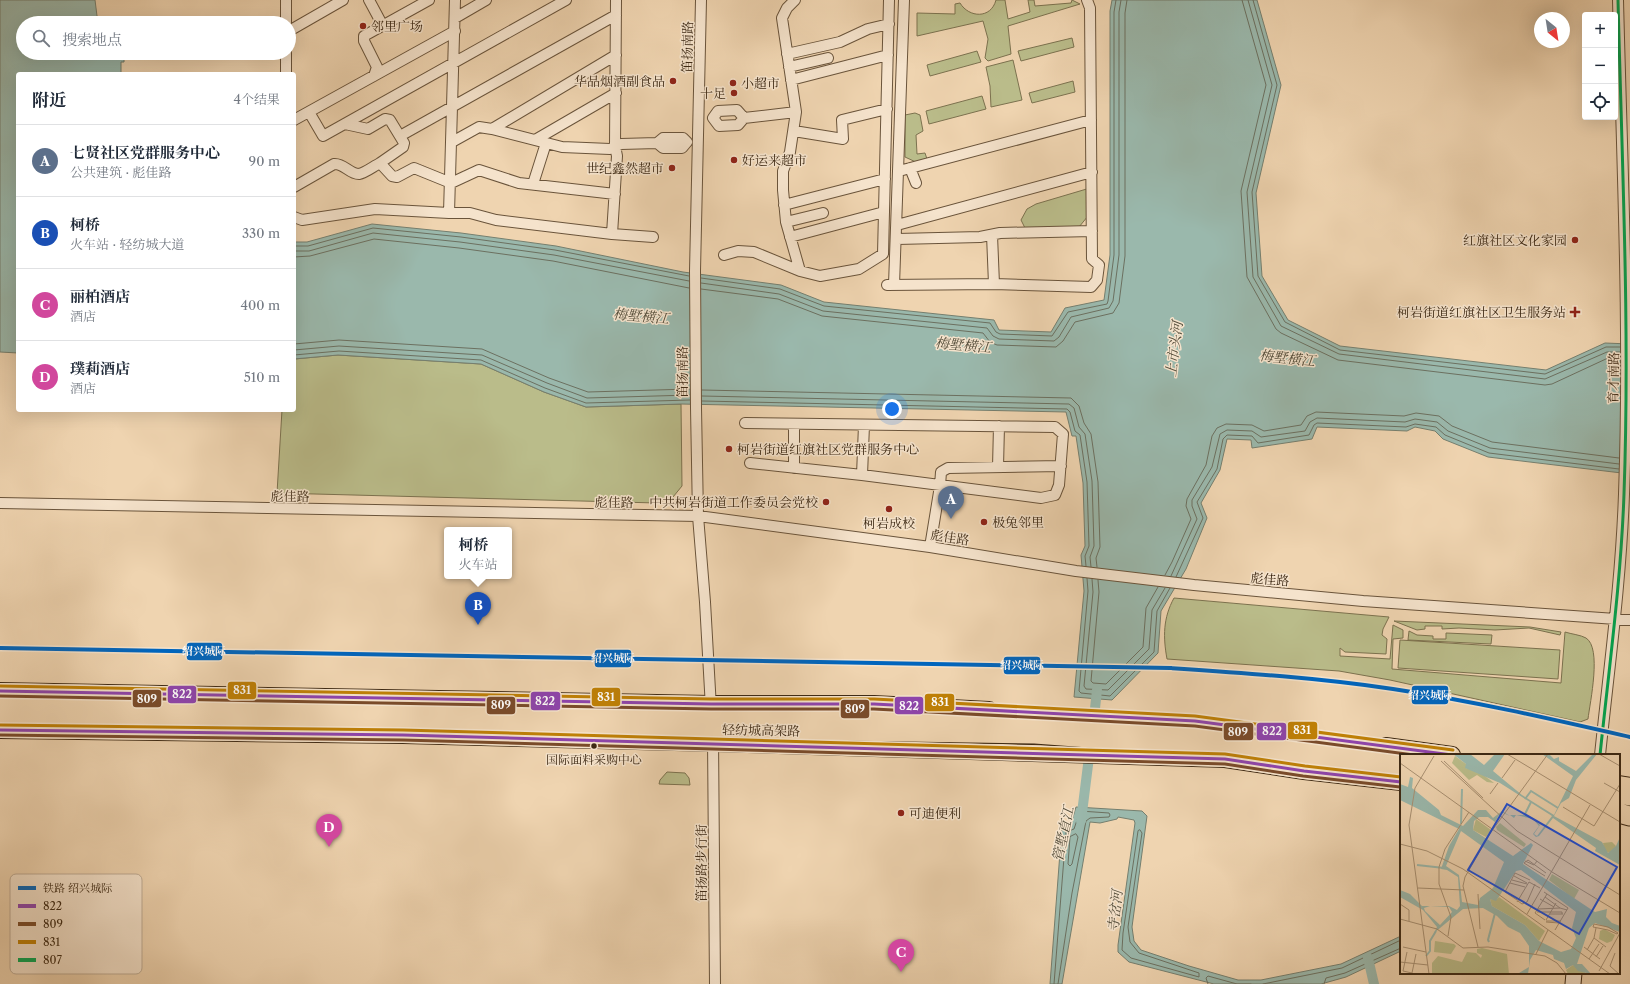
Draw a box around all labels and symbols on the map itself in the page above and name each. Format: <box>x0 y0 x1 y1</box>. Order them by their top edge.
north arrow <box>1534 12 1570 48</box>
place label: 邻里广场 <box>371 18 423 34</box>
marker: 邻里广场 <box>358 21 368 31</box>
street label: 笛扬南路 <box>679 21 695 73</box>
place label: 华品烟酒副食品 <box>574 73 665 89</box>
place label: 小超市 <box>741 75 780 91</box>
marker: 华品烟酒副食品 <box>668 76 678 86</box>
marker: 小超市 <box>728 78 738 88</box>
place label: 十足 <box>700 85 726 101</box>
marker: 十足 <box>729 88 739 98</box>
place label: 好运来超市 <box>742 152 807 168</box>
marker: 好运来超市 <box>729 155 739 165</box>
place label: 世纪鑫然超市 <box>586 160 664 176</box>
marker: 世纪鑫然超市 <box>667 163 677 173</box>
place label: 红旗社区文化家园 <box>1463 232 1567 248</box>
marker: 红旗社区文化家园 <box>1570 235 1580 245</box>
place label: 柯岩街道红旗社区卫生服务站 <box>1397 304 1566 320</box>
water label: 梅墅横江 <box>612 305 672 328</box>
marker: 柯岩街道红旗社区卫生服务站 <box>1569 306 1581 318</box>
water label: 上市头河 <box>1162 317 1187 378</box>
water label: 梅墅横江 <box>934 334 994 357</box>
street label: 笛扬南路 <box>674 346 690 398</box>
water label: 梅墅横江 <box>1258 346 1318 370</box>
street label: 育才南路 <box>1605 352 1621 404</box>
your location <box>882 399 902 419</box>
place label: 柯岩街道红旗社区党群服务中心 <box>737 441 919 457</box>
marker: 柯岩街道红旗社区党群服务中心 <box>724 444 734 454</box>
pin: A <box>938 486 964 519</box>
street label: 彪佳路 <box>270 488 310 504</box>
street label: 彪佳路 <box>594 494 634 510</box>
place label: 中共柯岩街道工作委员会党校 <box>649 494 818 510</box>
marker: 中共柯岩街道工作委员会党校 <box>821 497 831 507</box>
marker: 柯岩成校 <box>884 504 894 514</box>
place label: 极兔邻里 <box>992 514 1044 530</box>
place label: 柯岩成校 <box>863 515 915 531</box>
marker: 极兔邻里 <box>979 517 989 527</box>
street label: 彪佳路 <box>929 526 971 548</box>
street label: 彪佳路 <box>1250 569 1290 589</box>
pin: B <box>465 592 491 625</box>
line badge: 绍兴城际 <box>186 642 223 661</box>
text: 绍兴城际 <box>182 644 226 658</box>
line badge: 绍兴城际 <box>594 649 632 668</box>
text: 绍兴城际 <box>591 651 635 665</box>
line badge: 绍兴城际 <box>1003 656 1041 675</box>
text: 绍兴城际 <box>1000 658 1044 672</box>
line badge: 831 <box>227 681 257 700</box>
text: 831 <box>233 683 251 697</box>
line badge: 822 <box>167 685 197 704</box>
line badge: 绍兴城际 <box>1411 685 1449 705</box>
text: 822 <box>172 687 192 701</box>
line badge: 831 <box>591 687 621 707</box>
text: 绍兴城际 <box>1408 688 1452 702</box>
line badge: 809 <box>132 689 162 708</box>
text: 831 <box>597 690 615 704</box>
line badge: 822 <box>530 691 561 711</box>
text: 809 <box>137 692 158 706</box>
line badge: 831 <box>924 693 955 712</box>
text: 822 <box>535 694 555 708</box>
text: 831 <box>931 695 949 709</box>
line badge: 809 <box>486 696 516 715</box>
line badge: 822 <box>894 696 924 715</box>
text: 809 <box>491 698 512 712</box>
line badge: 809 <box>840 699 870 719</box>
text: 822 <box>899 699 919 713</box>
text: 809 <box>845 702 866 716</box>
street label: 轻纺城高架路 <box>722 721 800 739</box>
line badge: 831 <box>1287 721 1318 740</box>
line badge: 809 <box>1223 722 1254 741</box>
line badge: 822 <box>1256 722 1287 741</box>
text: 831 <box>1293 723 1311 737</box>
text: 822 <box>1262 724 1282 738</box>
text: 809 <box>1228 725 1249 739</box>
marker: 国际面料采购中心 <box>589 741 599 751</box>
place label: 国际面料采购中心 <box>546 752 642 767</box>
inset map <box>1400 754 1620 974</box>
water label: 管墅直江 <box>1048 803 1078 863</box>
place label: 可迪便利 <box>909 805 961 821</box>
marker: 可迪便利 <box>896 808 906 818</box>
pin: D <box>316 814 342 847</box>
street label: 笛扬路步行街 <box>693 824 709 902</box>
legend <box>10 874 142 974</box>
text: 铁路 绍兴城际 <box>43 881 112 895</box>
water label: 寺岔河 <box>1104 886 1126 933</box>
text: 822 <box>43 899 62 913</box>
text: 809 <box>43 917 63 931</box>
text: 831 <box>43 935 61 949</box>
pin: C <box>888 939 914 972</box>
text: 807 <box>43 953 62 967</box>

